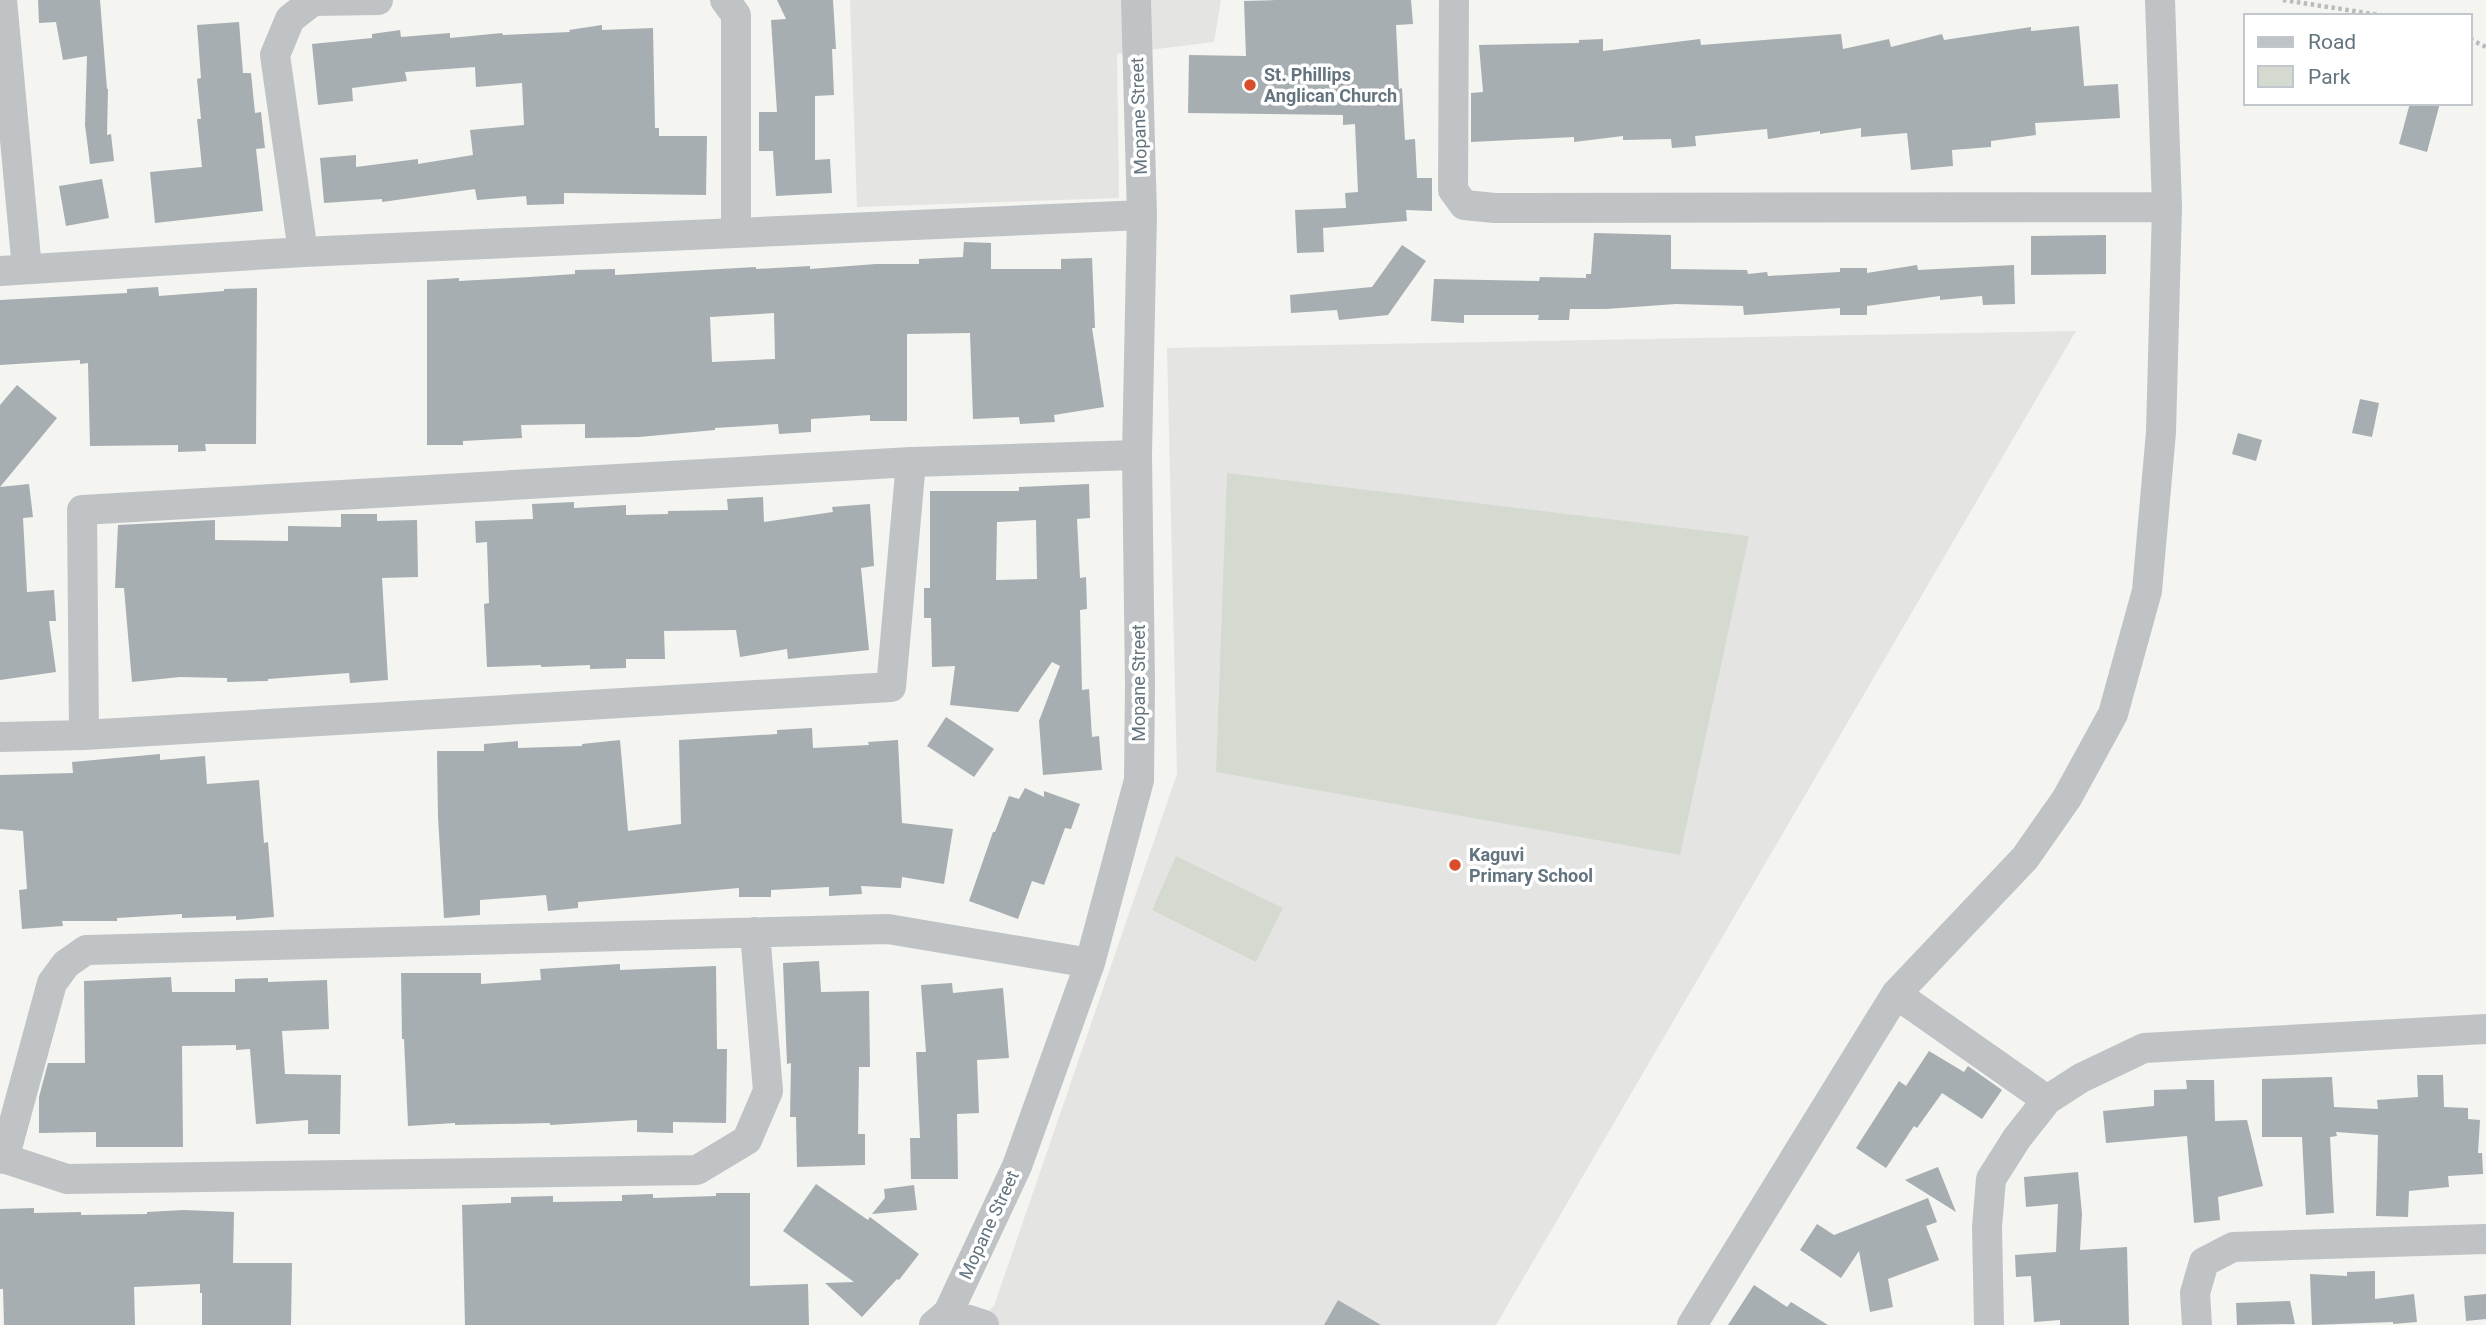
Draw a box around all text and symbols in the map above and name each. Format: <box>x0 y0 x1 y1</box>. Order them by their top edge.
legend <box>2244 14 2472 105</box>
text: Road <box>2308 30 2356 54</box>
street label: Mopane Street <box>1126 57 1151 175</box>
place label: St. Phillips Anglican Church <box>1264 64 1397 106</box>
text: Park <box>2308 65 2351 89</box>
marker: St. Phillips Anglican Church <box>1242 77 1258 93</box>
street label: Mopane Street <box>1128 624 1149 742</box>
place label: Kaguvi Primary School <box>1469 844 1593 886</box>
marker: Kaguvi Primary School <box>1447 857 1463 873</box>
street label: Mopane Street <box>954 1167 1023 1282</box>

